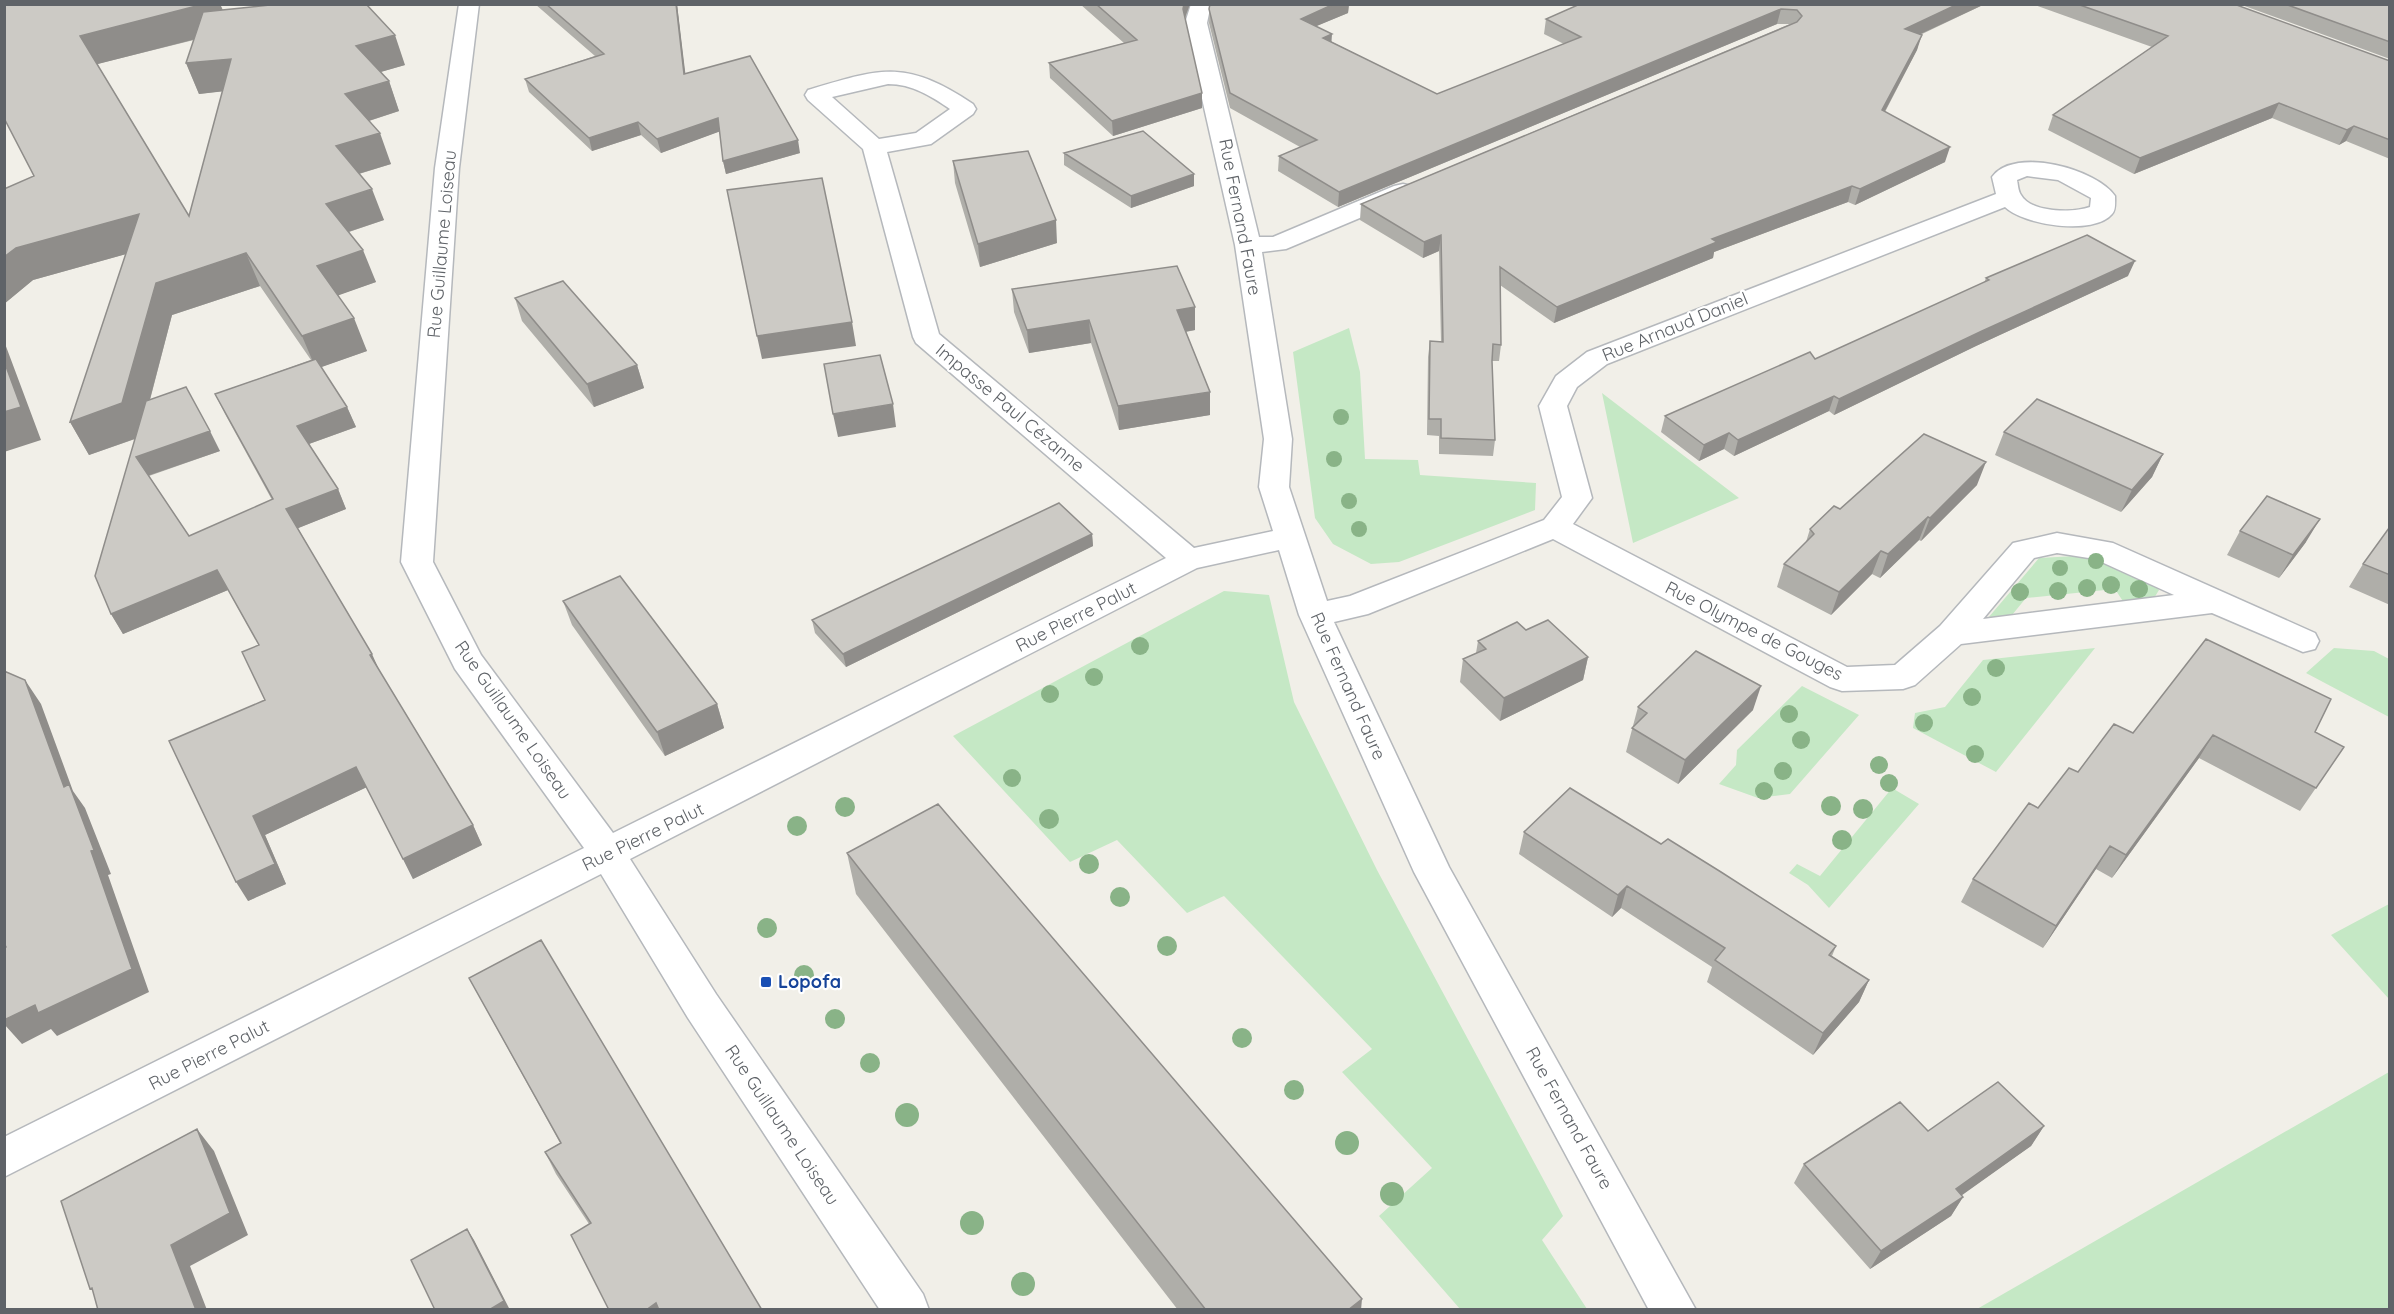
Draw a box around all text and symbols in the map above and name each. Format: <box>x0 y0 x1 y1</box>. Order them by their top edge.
street label: Rue Fernand Faure <box>1214 137 1267 297</box>
street label: Rue Guillaume Loiseau <box>422 149 461 339</box>
street label: Rue Arnaud Daniel <box>1598 287 1751 366</box>
street label: Impasse Paul Cézanne <box>931 338 1090 477</box>
street label: Rue Pierre Palut <box>1012 576 1140 657</box>
street label: Rue Olympe de Gouges <box>1661 576 1847 685</box>
street label: Rue Fernand Faure <box>1306 608 1391 763</box>
street label: Rue Guillaume Loiseau <box>450 636 577 804</box>
street label: Rue Pierre Palut <box>578 797 707 876</box>
place label: Lopofa <box>778 970 841 993</box>
marker: Lopofa <box>759 975 773 989</box>
street label: Rue Pierre Palut <box>145 1014 273 1095</box>
street label: Rue Guillaume Loiseau <box>720 1040 845 1209</box>
street label: Rue Fernand Faure <box>1521 1043 1618 1193</box>

